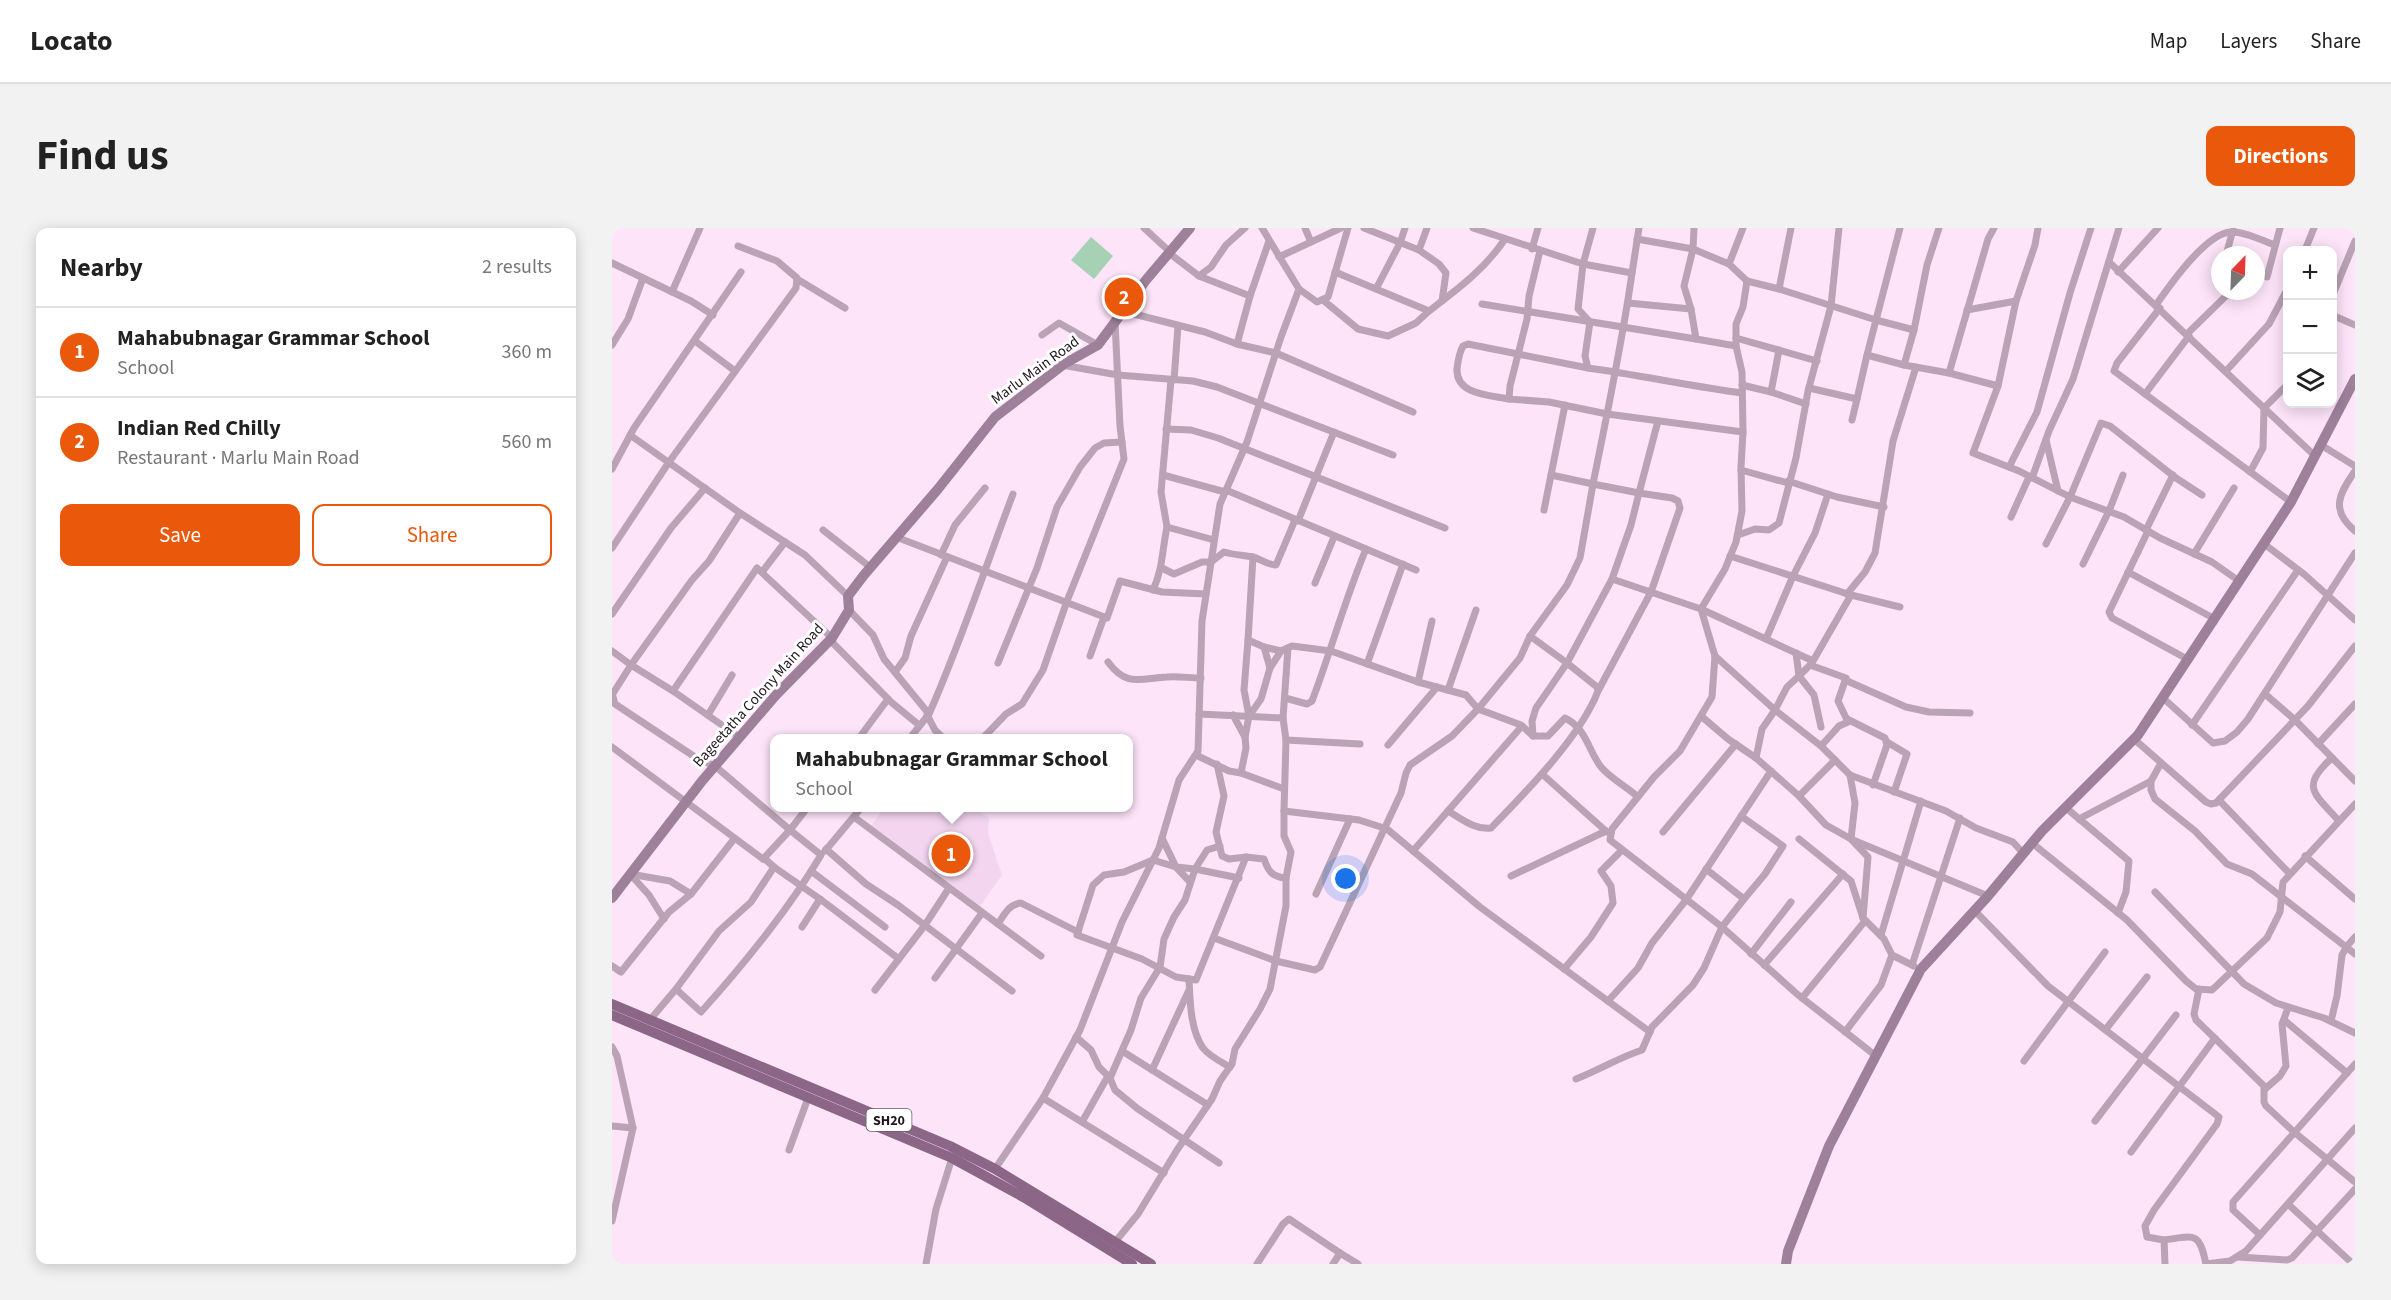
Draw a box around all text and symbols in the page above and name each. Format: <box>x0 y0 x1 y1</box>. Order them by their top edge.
text: Locato <box>30 21 112 61</box>
text: Map <box>2150 26 2187 56</box>
text: Layers <box>2220 26 2277 56</box>
text: Share <box>2310 26 2361 56</box>
text: Find us <box>36 126 169 186</box>
button: Directions <box>2206 126 2355 186</box>
north arrow <box>2211 246 2265 300</box>
map controls <box>2283 246 2337 408</box>
button: + <box>2283 246 2337 300</box>
text: Nearby <box>60 249 143 286</box>
text: 2 results <box>482 253 552 281</box>
pin: 2 <box>1104 274 1144 320</box>
button: − <box>2283 300 2337 354</box>
text: Mahabubnagar Grammar School <box>117 322 430 354</box>
street label: Marlu Main Road <box>987 331 1084 410</box>
text: 1 <box>74 338 85 366</box>
text: 360 m <box>502 338 552 366</box>
text: School <box>117 354 174 382</box>
button: layers <box>2283 354 2337 408</box>
text: Indian Red Chilly <box>117 412 281 444</box>
text: 2 <box>74 428 85 456</box>
text: 560 m <box>502 428 552 456</box>
text: Restaurant · Marlu Main Road <box>117 444 360 472</box>
button: Save <box>60 504 300 566</box>
button: Share <box>312 504 552 566</box>
street label: Bageetatha Colony Main Road <box>688 619 829 772</box>
popup <box>770 734 1133 812</box>
text: Mahabubnagar Grammar School <box>795 743 1108 775</box>
text: School <box>795 775 853 803</box>
pin: 1 <box>932 832 970 876</box>
your location <box>1331 864 1360 893</box>
road number: SH20 <box>866 1109 912 1131</box>

